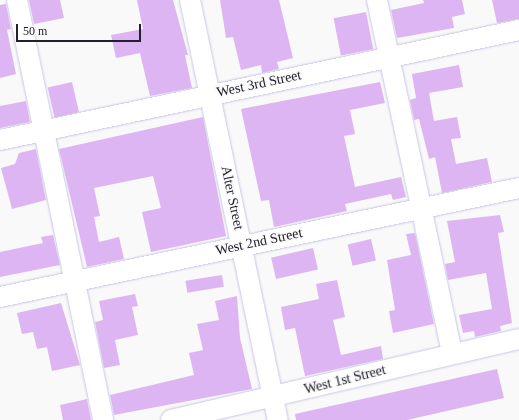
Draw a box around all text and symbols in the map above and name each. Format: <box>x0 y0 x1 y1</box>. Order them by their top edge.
scale bar <box>18 16 143 42</box>
text: 50 m <box>23 24 47 38</box>
street label: West 3rd Street <box>215 67 303 101</box>
street label: Alter Street <box>217 165 247 231</box>
street label: West 2nd Street <box>214 225 304 259</box>
street label: West 1st Street <box>302 362 388 398</box>

